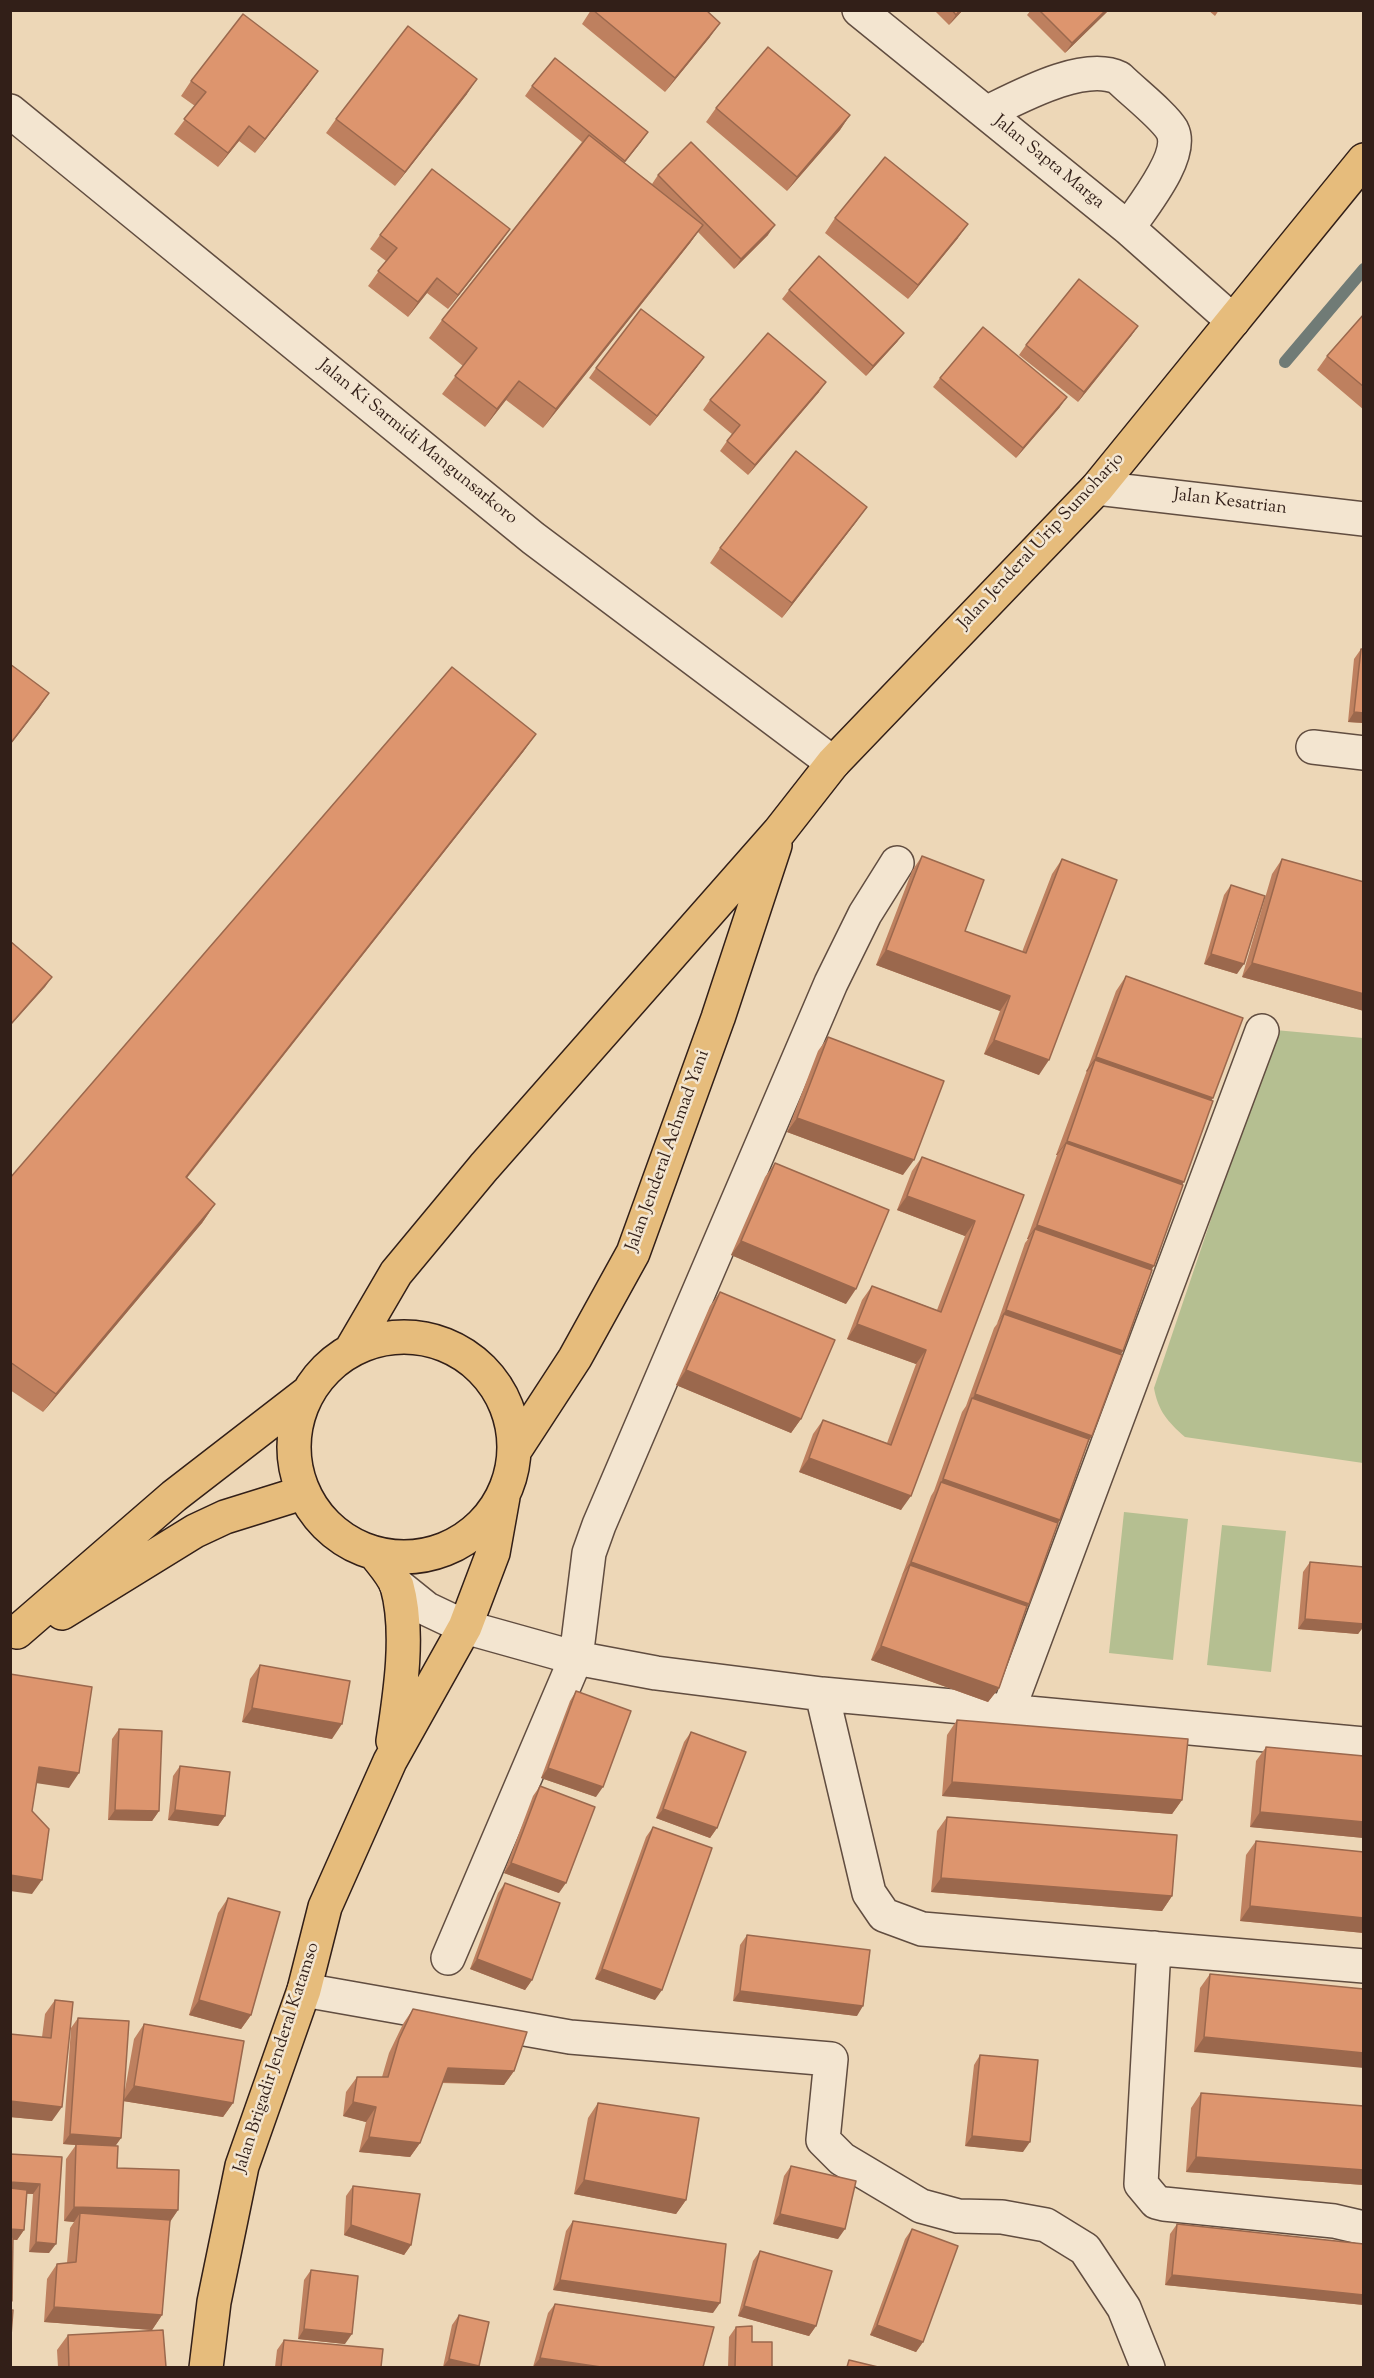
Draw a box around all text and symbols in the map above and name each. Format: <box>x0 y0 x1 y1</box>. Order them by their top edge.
street label: Jalan Sapta Marga <box>988 112 1108 214</box>
street label: Jalan Ki Sarmidi Mangunsarkoro <box>313 356 521 530</box>
street label: Jalan Jenderal Urip Sumoharjo <box>954 449 1130 635</box>
street label: Jalan Kesatrian <box>1172 485 1288 521</box>
street label: Jalan Jenderal Achmad Yani <box>622 1047 716 1255</box>
street label: Jalan Brigadir Jenderal Katamso <box>231 1940 325 2176</box>

